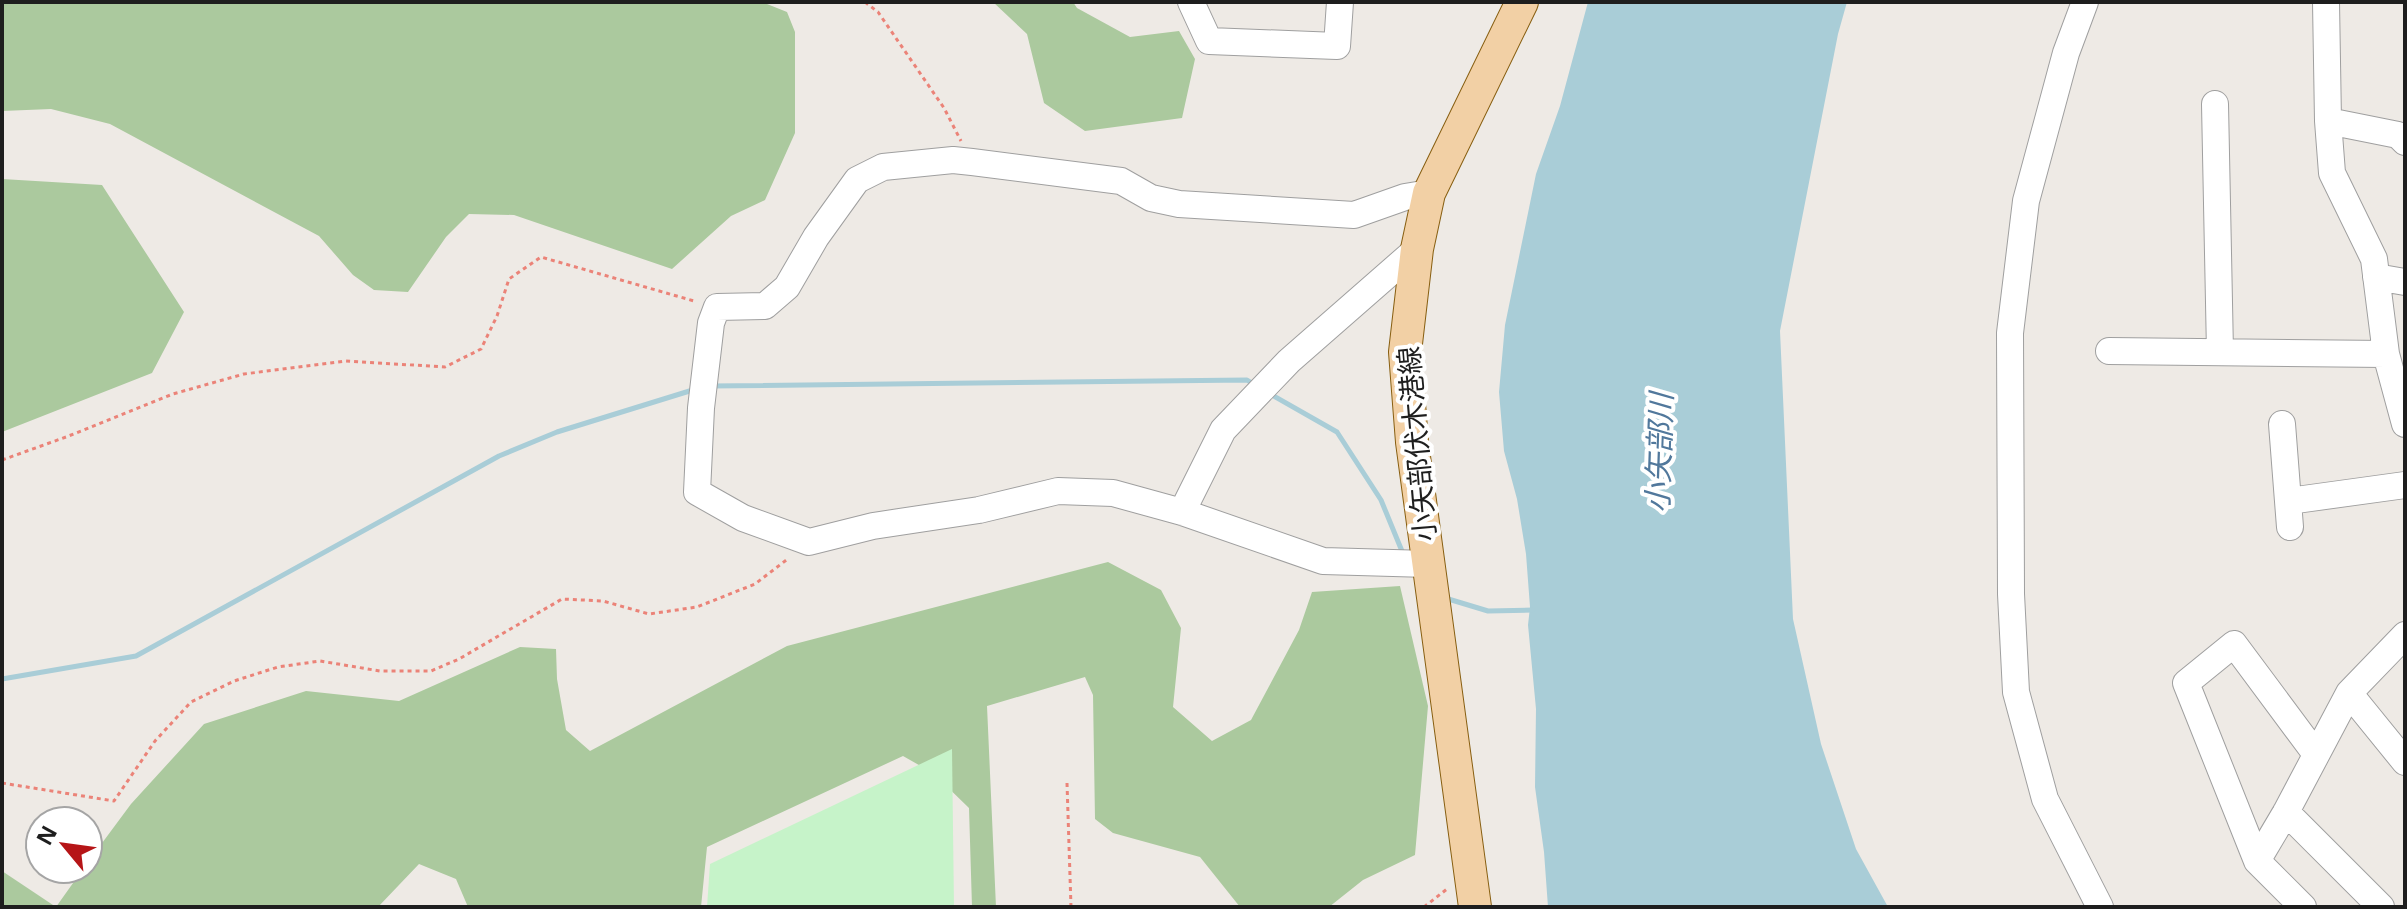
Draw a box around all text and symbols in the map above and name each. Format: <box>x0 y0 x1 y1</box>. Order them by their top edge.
street label: 小矢部伏木港線 <box>1389 345 1443 543</box>
water label: 小矢部川 <box>1636 389 1681 514</box>
north arrow <box>24 805 104 885</box>
text: N <box>28 820 63 850</box>

